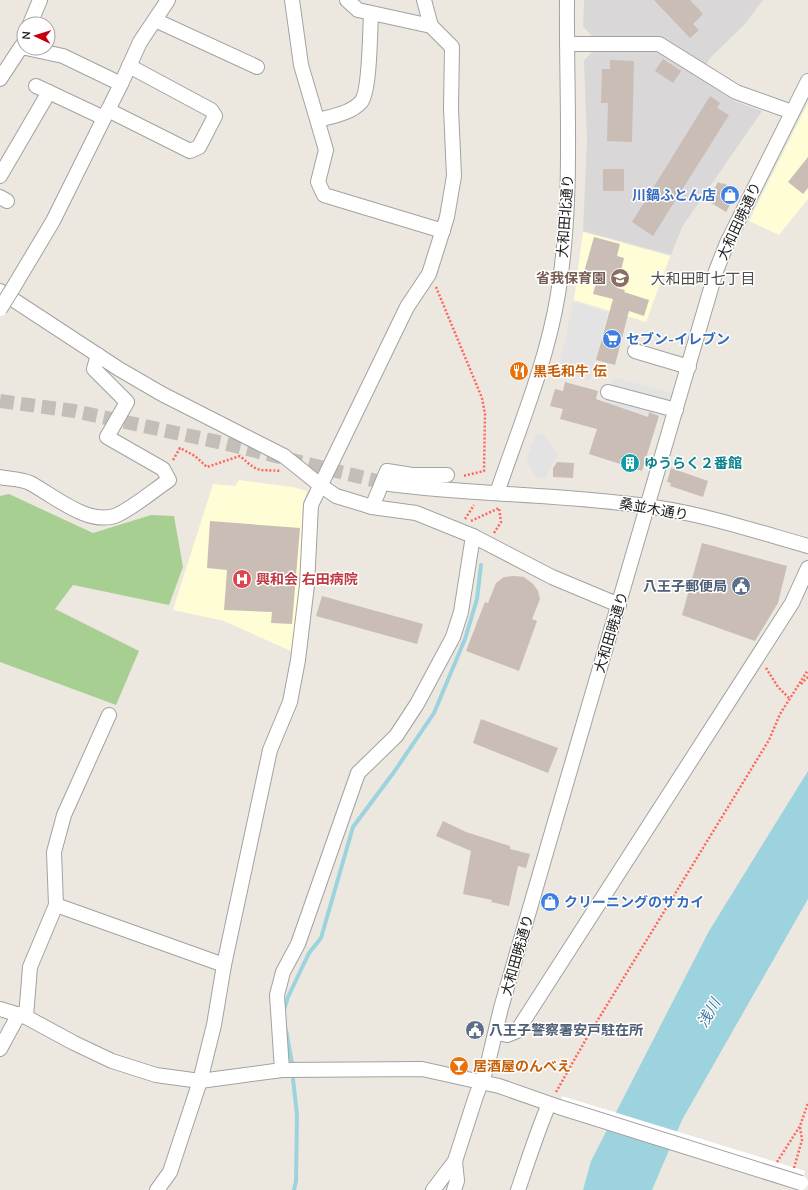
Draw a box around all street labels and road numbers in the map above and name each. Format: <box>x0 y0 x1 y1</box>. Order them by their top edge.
street label: 大和田北通り <box>553 173 578 259</box>
street label: 大和田暁通り <box>713 179 766 263</box>
street label: 桑並木通り <box>618 494 690 525</box>
street label: 大和田暁通り <box>590 589 633 675</box>
street label: 大和田暁通り <box>497 912 538 998</box>

